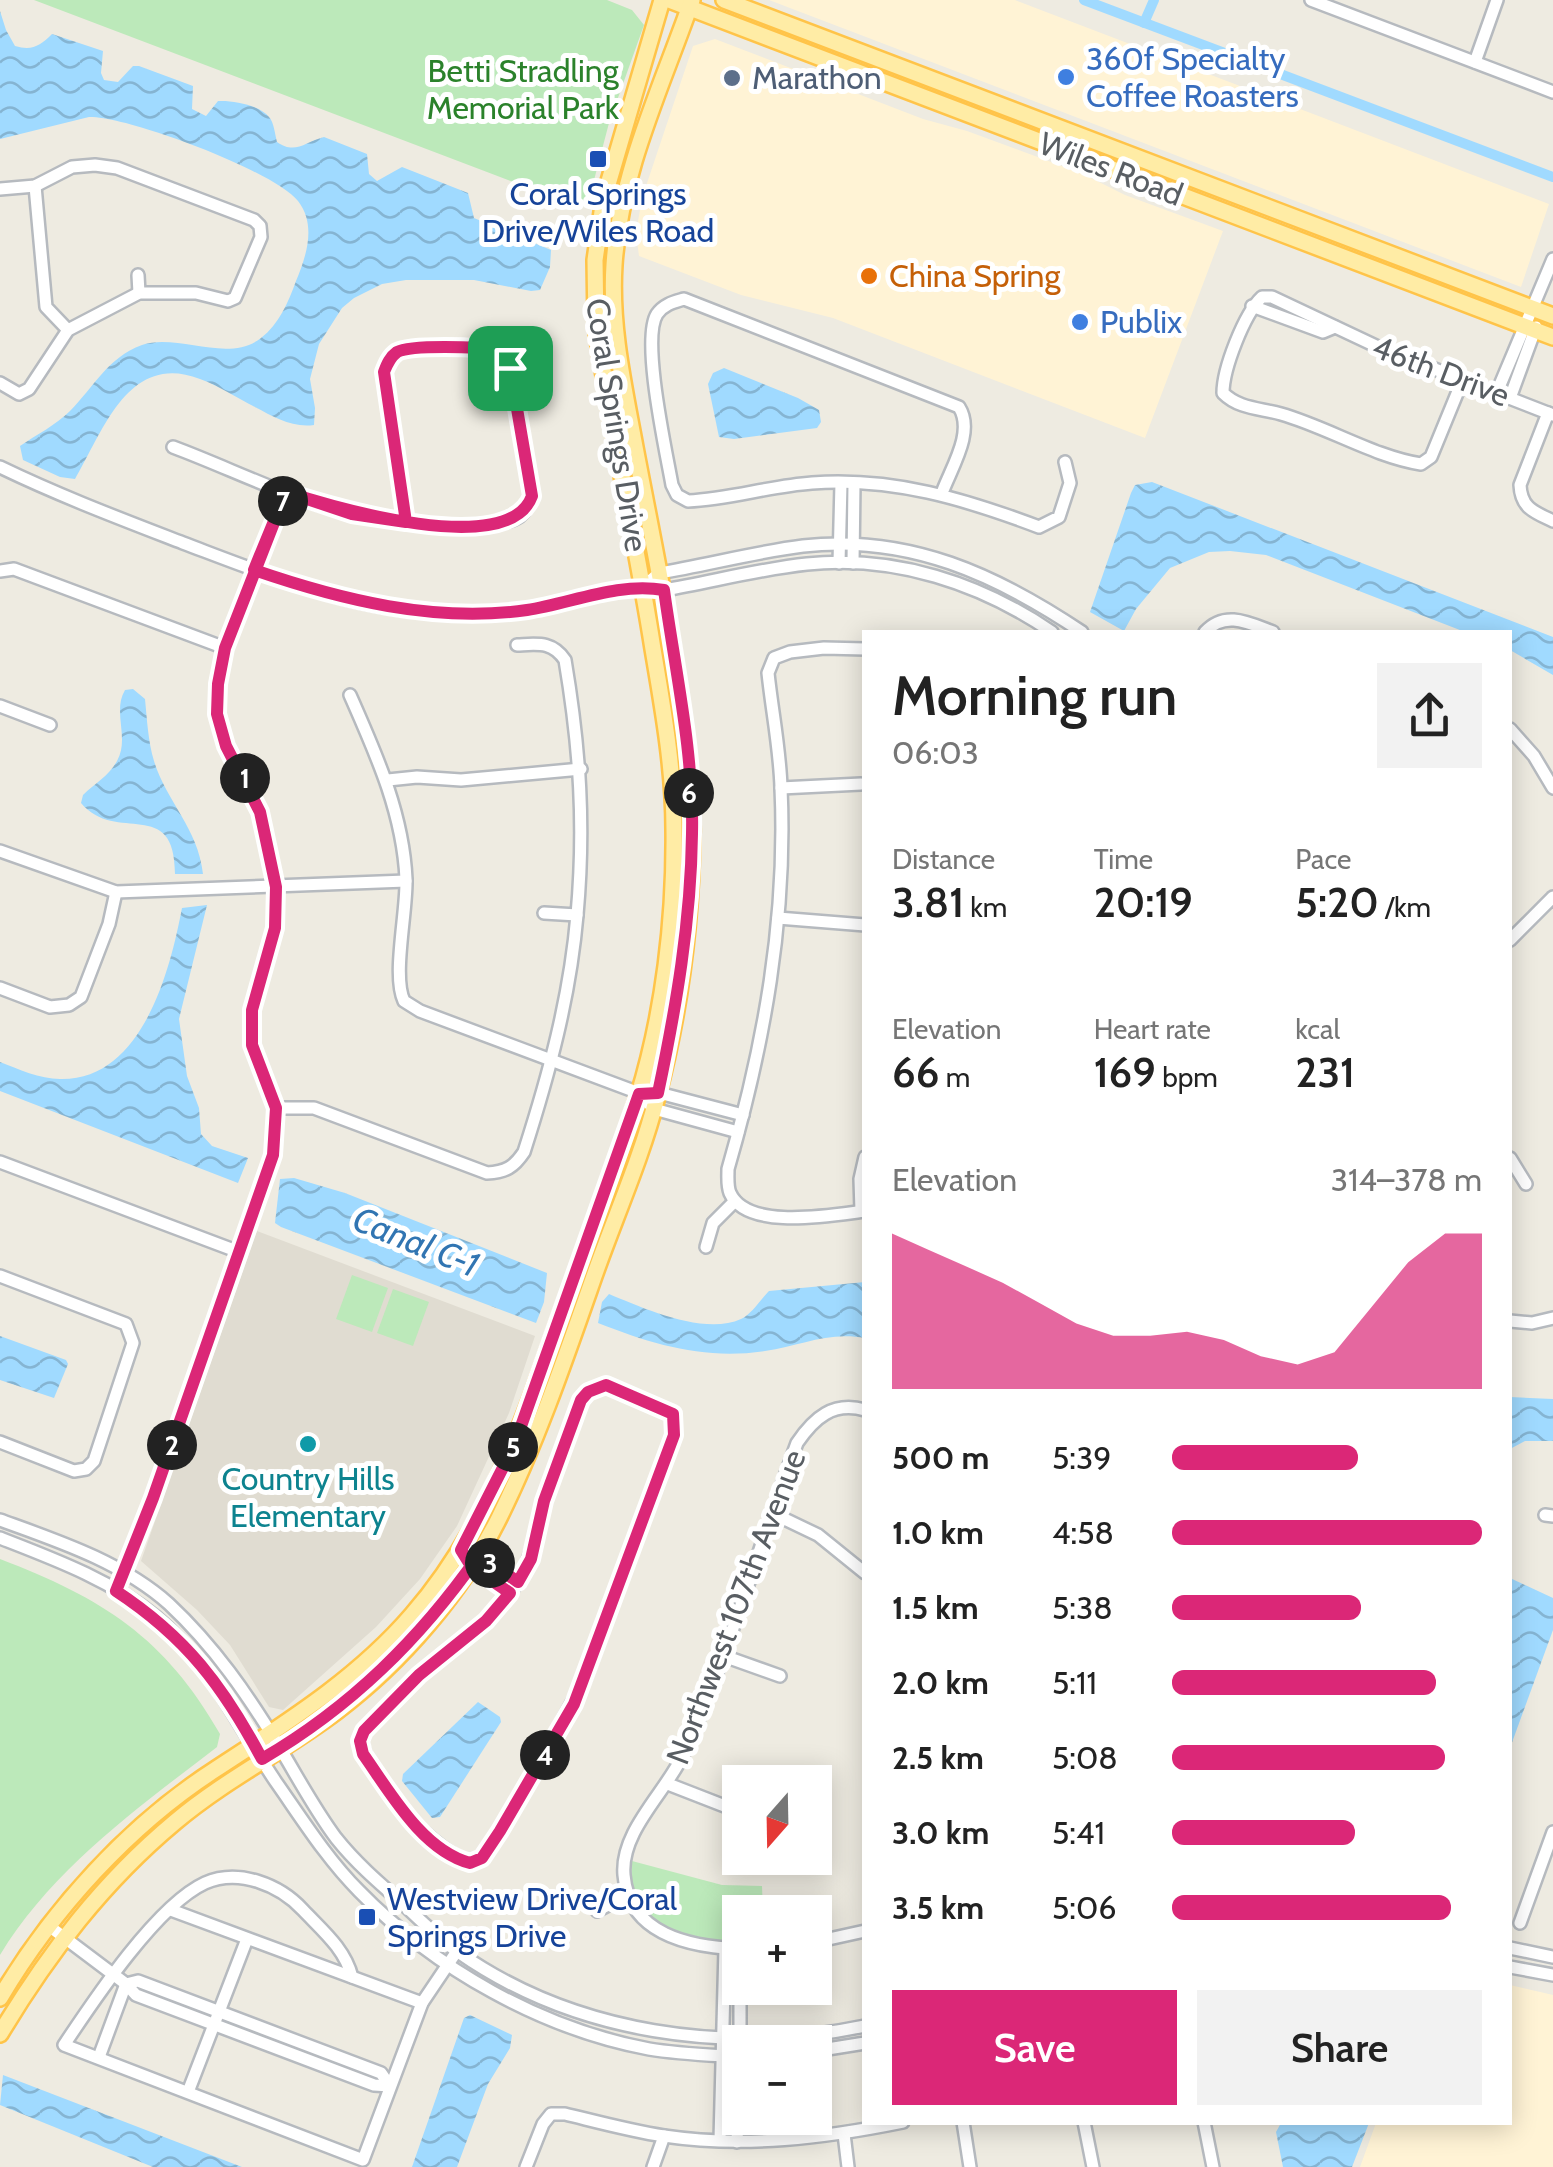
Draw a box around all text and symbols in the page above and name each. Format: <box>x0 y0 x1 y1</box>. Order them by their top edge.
place label: 360f Specialty Coffee Roasters <box>1086 39 1299 115</box>
park label: Betti Stradling Memorial Park <box>427 51 620 127</box>
place label: Marathon <box>752 58 882 97</box>
marker: 360f Specialty Coffee Roasters <box>1055 66 1077 88</box>
marker: Marathon <box>721 67 743 89</box>
street label: Wiles Road <box>1034 123 1188 214</box>
marker: Coral Springs Drive/Wiles Road <box>587 148 609 170</box>
place label: Coral Springs Drive/Wiles Road <box>482 174 714 250</box>
place label: China Spring <box>889 256 1061 295</box>
marker: China Spring <box>858 265 880 287</box>
street label: Coral Springs Drive <box>578 295 657 554</box>
place label: Publix <box>1100 302 1182 341</box>
marker: Publix <box>1069 311 1091 333</box>
pin <box>468 326 553 411</box>
street label: 46th Drive <box>1367 327 1515 415</box>
icon: arrive <box>483 341 538 396</box>
pin: 7 <box>258 476 308 526</box>
text: 7 <box>276 484 290 518</box>
text: Morning run <box>892 662 1177 729</box>
button: share <box>1377 663 1482 768</box>
text: 06:03 <box>892 733 979 772</box>
pin: 1 <box>220 753 270 803</box>
text: 1 <box>240 761 250 795</box>
pin: 6 <box>664 768 714 818</box>
text: 6 <box>681 776 697 810</box>
text: Distance <box>892 842 995 876</box>
text: Time <box>1094 842 1153 876</box>
text: Pace <box>1295 842 1351 876</box>
text: 3.81 <box>892 876 964 928</box>
text: 20:19 <box>1094 876 1193 928</box>
text: 5:20 <box>1295 876 1379 928</box>
text: km <box>964 890 1007 924</box>
text: /km <box>1379 890 1431 924</box>
text: Elevation <box>892 1012 1001 1046</box>
text: Heart rate <box>1094 1012 1211 1046</box>
text: kcal <box>1295 1012 1340 1046</box>
text: 66 <box>892 1046 939 1098</box>
text: 169 <box>1094 1046 1156 1098</box>
text: 231 <box>1295 1046 1355 1098</box>
text: m <box>939 1060 970 1094</box>
text: bpm <box>1156 1060 1218 1094</box>
text: Elevation <box>892 1160 1017 1199</box>
text: 314–378 m <box>1331 1160 1482 1199</box>
water label: Canal C-1 <box>347 1197 486 1286</box>
pin: 2 <box>147 1420 197 1470</box>
pin: 5 <box>488 1422 538 1472</box>
text: 2 <box>165 1428 179 1462</box>
text: 5 <box>505 1430 521 1464</box>
marker: Country Hills Elementary <box>297 1433 319 1455</box>
text: 500 m <box>892 1438 989 1477</box>
text: 5:39 <box>1052 1438 1111 1477</box>
street label: Northwest 107th Avenue <box>658 1444 814 1770</box>
place label: Country Hills Elementary <box>222 1459 394 1535</box>
text: 1.0 km <box>892 1513 984 1552</box>
text: 4:58 <box>1052 1513 1114 1552</box>
pin: 3 <box>465 1538 515 1588</box>
text: 3 <box>482 1546 498 1580</box>
text: 1.5 km <box>892 1588 979 1627</box>
text: 5:38 <box>1052 1588 1113 1627</box>
text: 2.0 km <box>892 1663 989 1702</box>
text: 5:11 <box>1052 1663 1097 1702</box>
pin: 4 <box>520 1730 570 1780</box>
text: 4 <box>536 1738 554 1772</box>
text: 2.5 km <box>892 1738 984 1777</box>
text: 5:08 <box>1052 1738 1118 1777</box>
north arrow <box>722 1765 832 1875</box>
map controls <box>722 1765 832 2135</box>
text: 3.0 km <box>892 1813 989 1852</box>
text: 5:41 <box>1052 1813 1105 1852</box>
place label: Westview Drive/Coral Springs Drive <box>387 1879 678 1955</box>
text: 3.5 km <box>892 1888 984 1927</box>
text: 5:06 <box>1052 1888 1116 1927</box>
button: + <box>722 1895 832 2005</box>
marker: Westview Drive/Coral Springs Drive <box>356 1906 378 1928</box>
button: Save <box>892 1990 1177 2105</box>
button: Share <box>1197 1990 1482 2105</box>
button: − <box>722 2025 832 2135</box>

